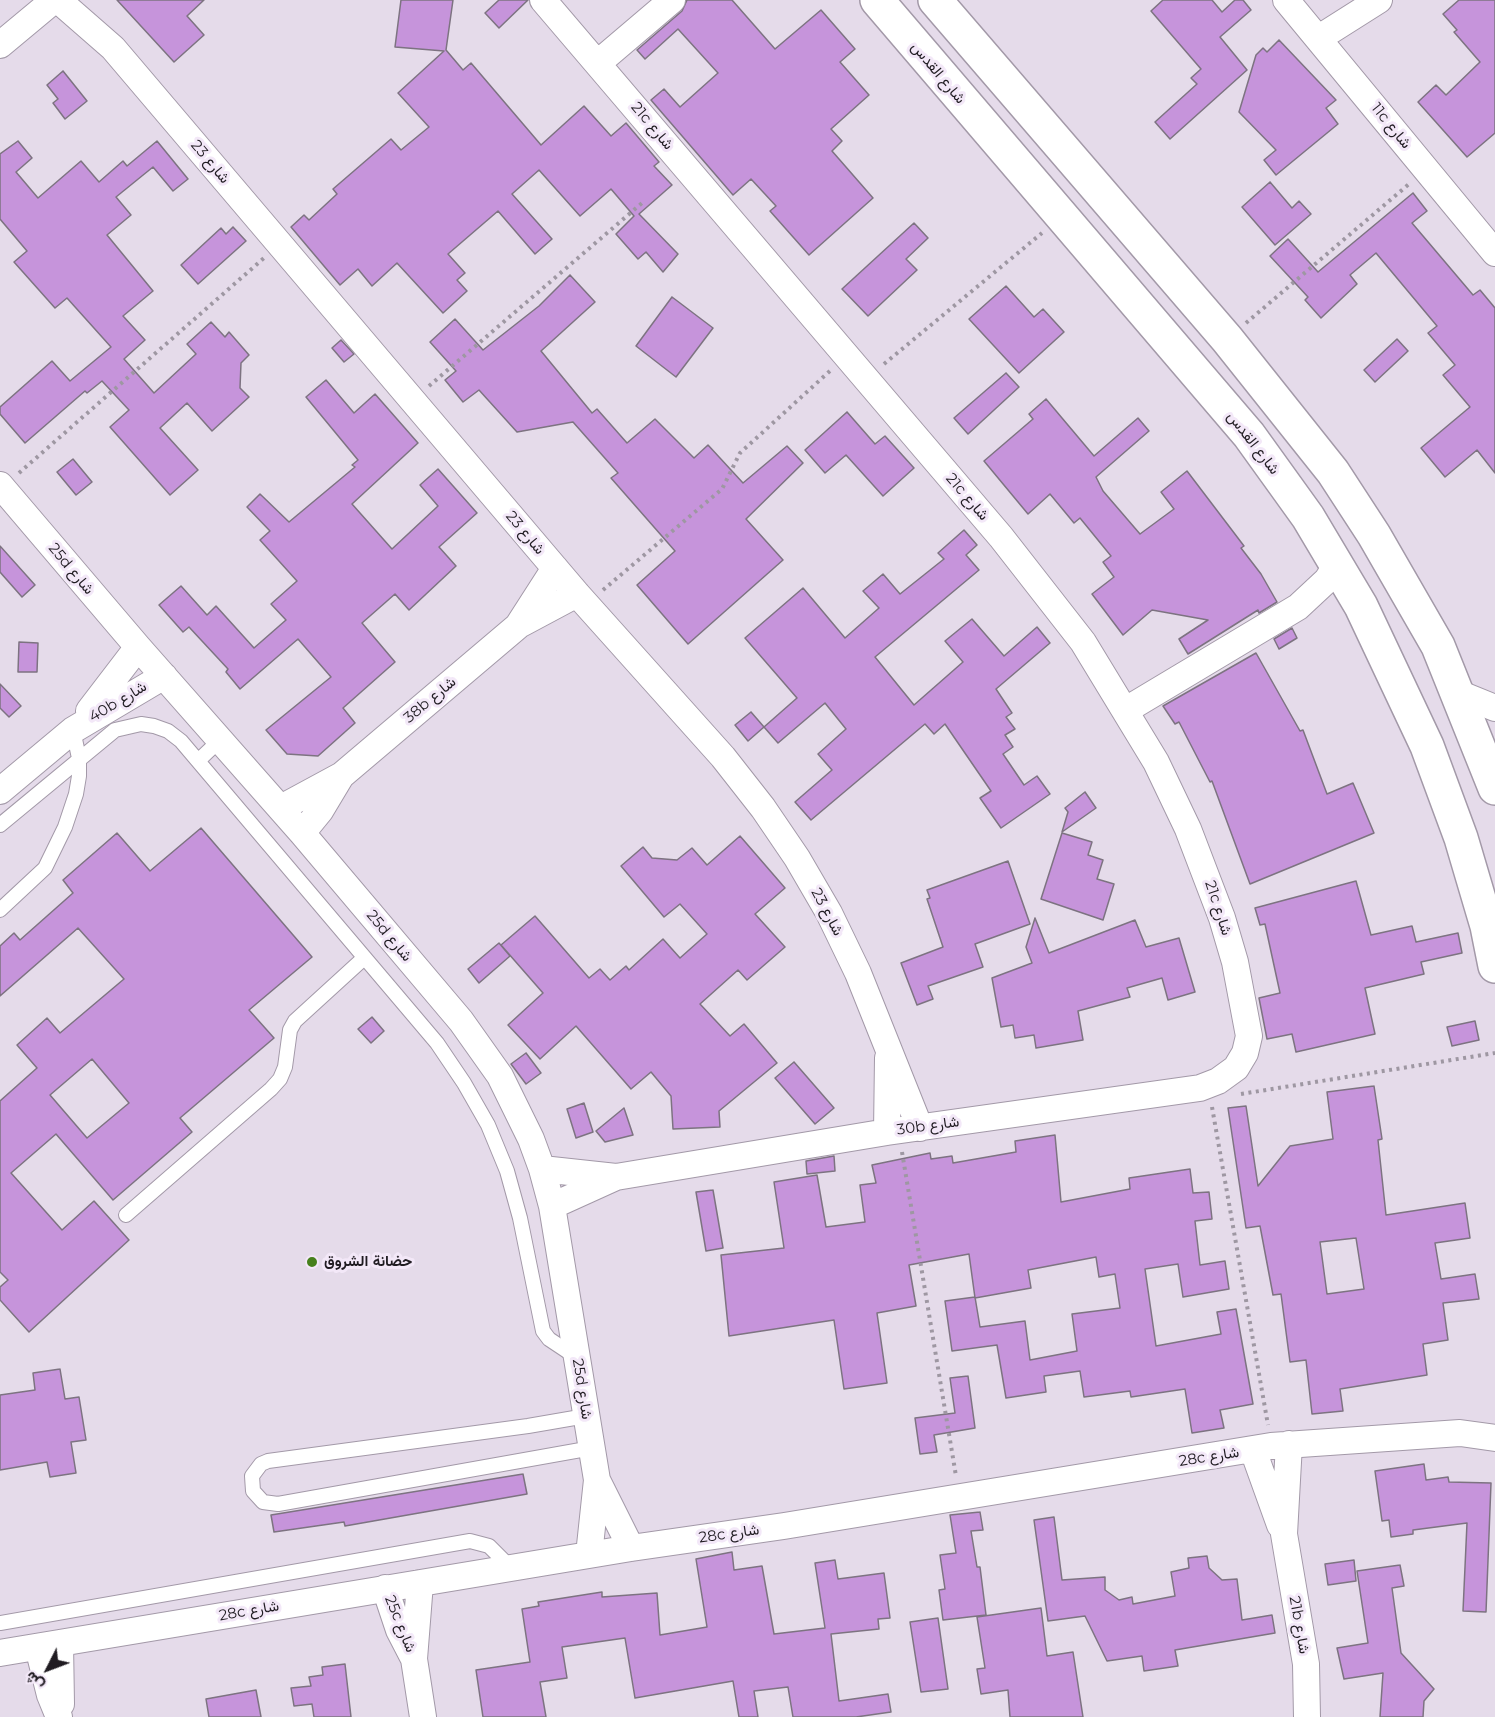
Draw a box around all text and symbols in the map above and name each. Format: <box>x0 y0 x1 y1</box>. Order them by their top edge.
street label: شارع القدس <box>907 38 969 108</box>
street label: 21c شارع <box>627 99 677 153</box>
street label: 11c شارع <box>1367 100 1415 152</box>
street label: شارع 23 <box>187 137 233 187</box>
street label: شارع القدس <box>1223 408 1283 478</box>
street label: 21c شارع <box>942 470 992 524</box>
street label: شارع 23 <box>502 508 548 558</box>
street label: 25d شارع <box>44 540 98 598</box>
street label: 38b شارع <box>400 673 460 727</box>
street label: 40b شارع <box>86 678 150 726</box>
street label: 21c شارع <box>1201 878 1235 938</box>
street label: شارع 23 <box>807 885 847 939</box>
street label: 25d شارع <box>362 907 416 965</box>
street label: 30b شارع <box>896 1113 960 1139</box>
place label: حضانة الشروق <box>324 1253 412 1271</box>
marker: حضانة الشروق <box>305 1255 319 1269</box>
street label: 25d شارع <box>568 1357 596 1421</box>
street label: 28c شارع <box>1178 1443 1240 1471</box>
street label: 28c شارع <box>698 1521 760 1547</box>
street label: 25c شارع <box>381 1593 419 1655</box>
street label: 21b شارع <box>1285 1595 1313 1655</box>
street label: 28c شارع <box>218 1597 280 1625</box>
north arrow <box>18 1639 78 1699</box>
text: ش <box>21 1668 48 1695</box>

